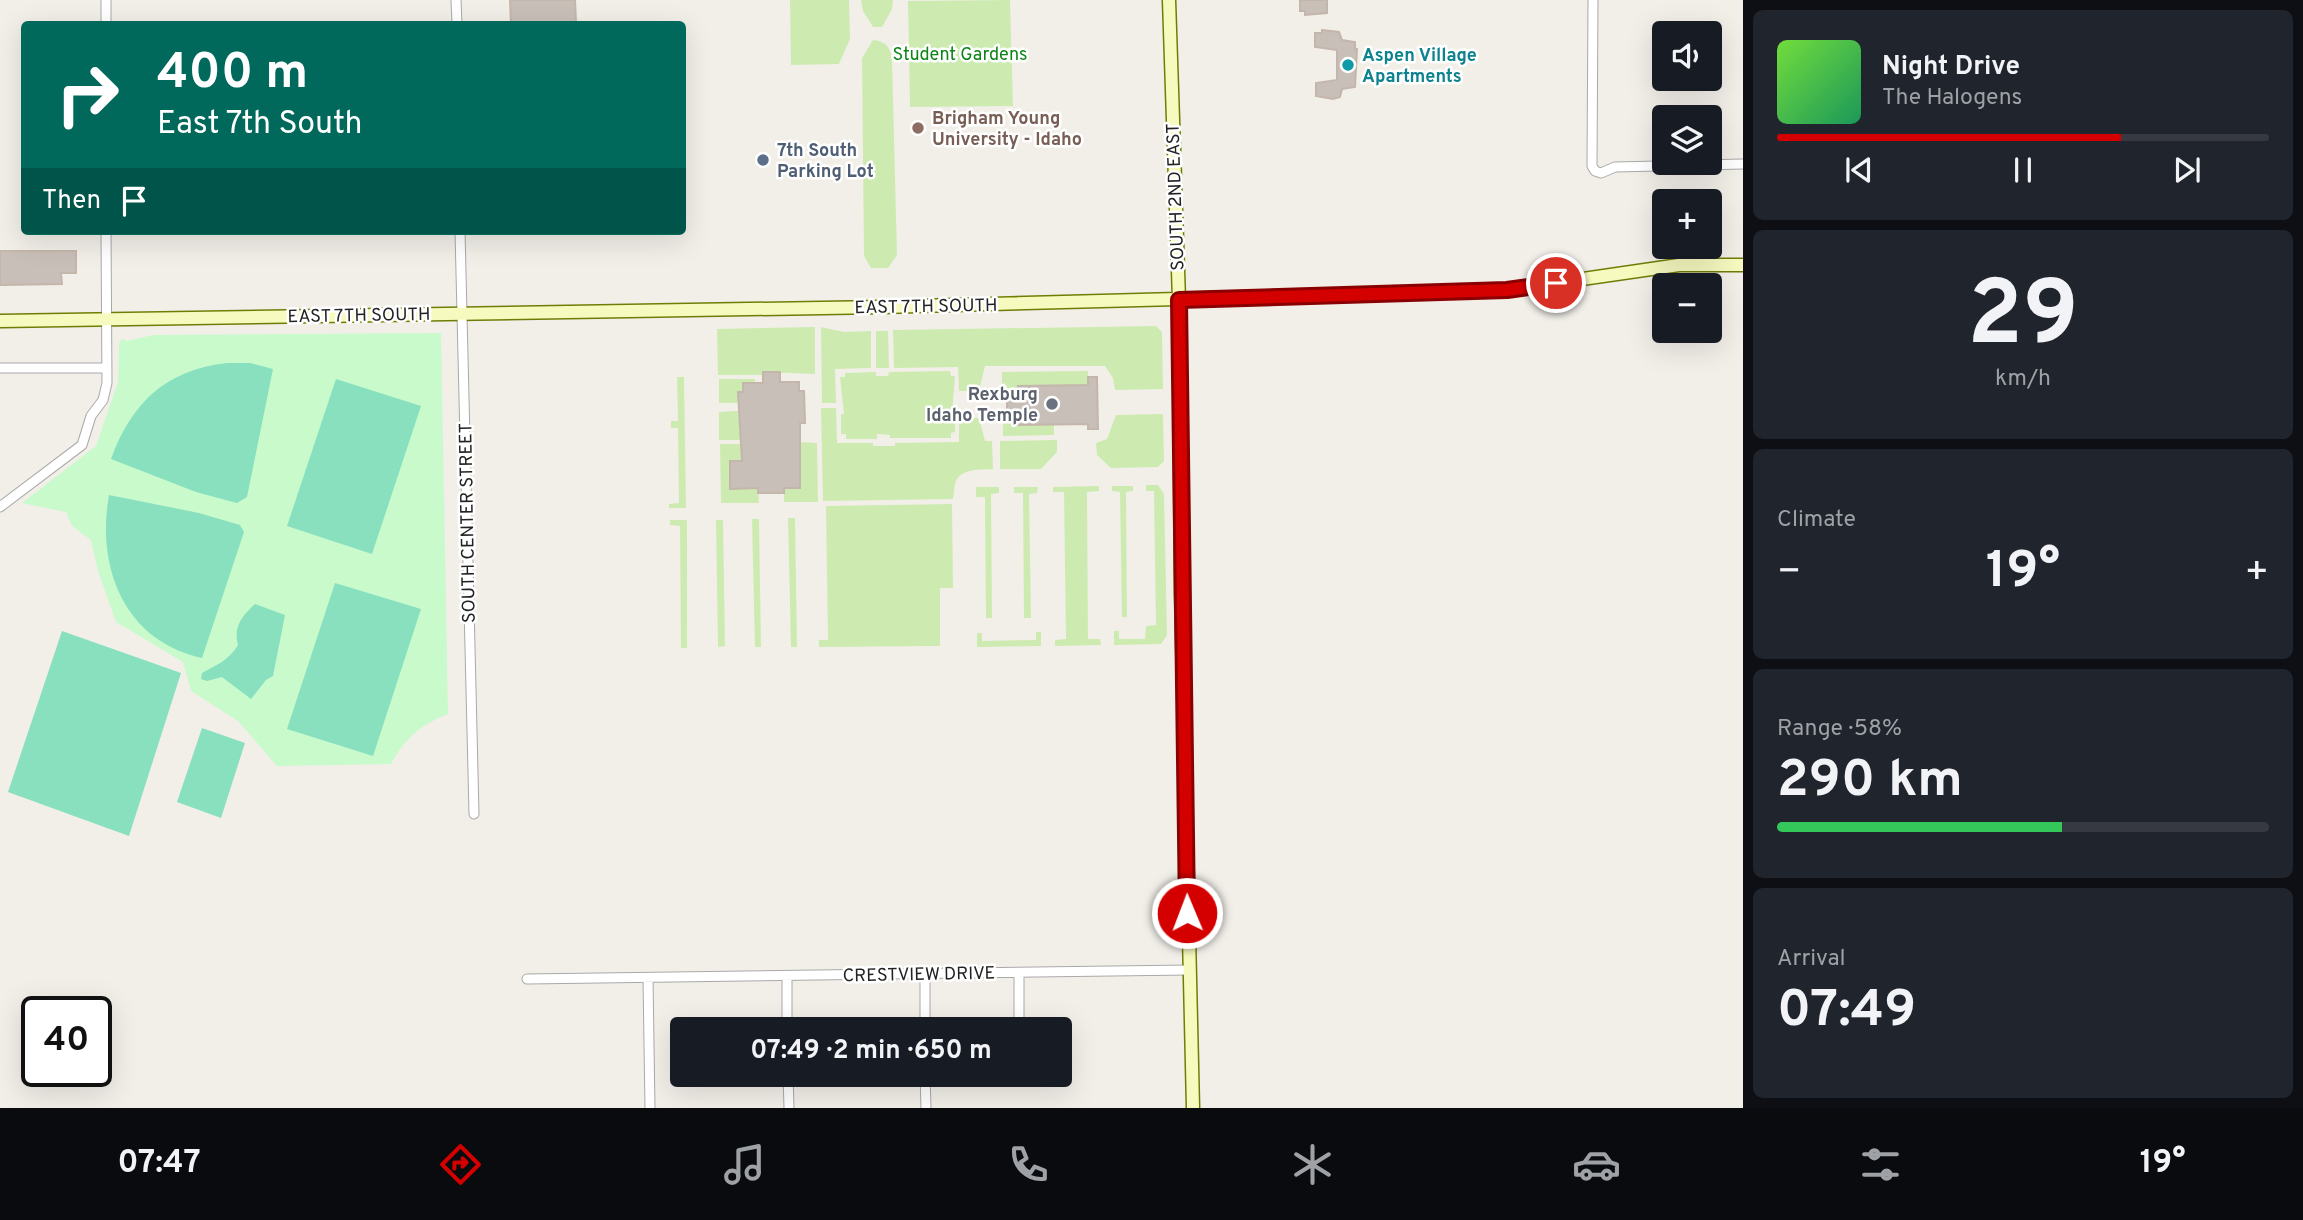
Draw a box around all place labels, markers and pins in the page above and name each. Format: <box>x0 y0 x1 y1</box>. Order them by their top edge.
place label: Aspen Village Apartments <box>1362 45 1477 89</box>
marker: Aspen Village Apartments <box>1340 57 1356 73</box>
place label: Brigham Young University - Idaho <box>932 108 1082 152</box>
marker: Brigham Young University - Idaho <box>910 120 926 136</box>
place label: 7th South Parking Lot <box>777 140 874 184</box>
marker: 7th South Parking Lot <box>755 152 771 168</box>
pin <box>1526 253 1586 313</box>
place label: Rexburg Idaho Temple <box>926 384 1038 428</box>
marker: Rexburg Idaho Temple <box>1044 396 1060 412</box>

